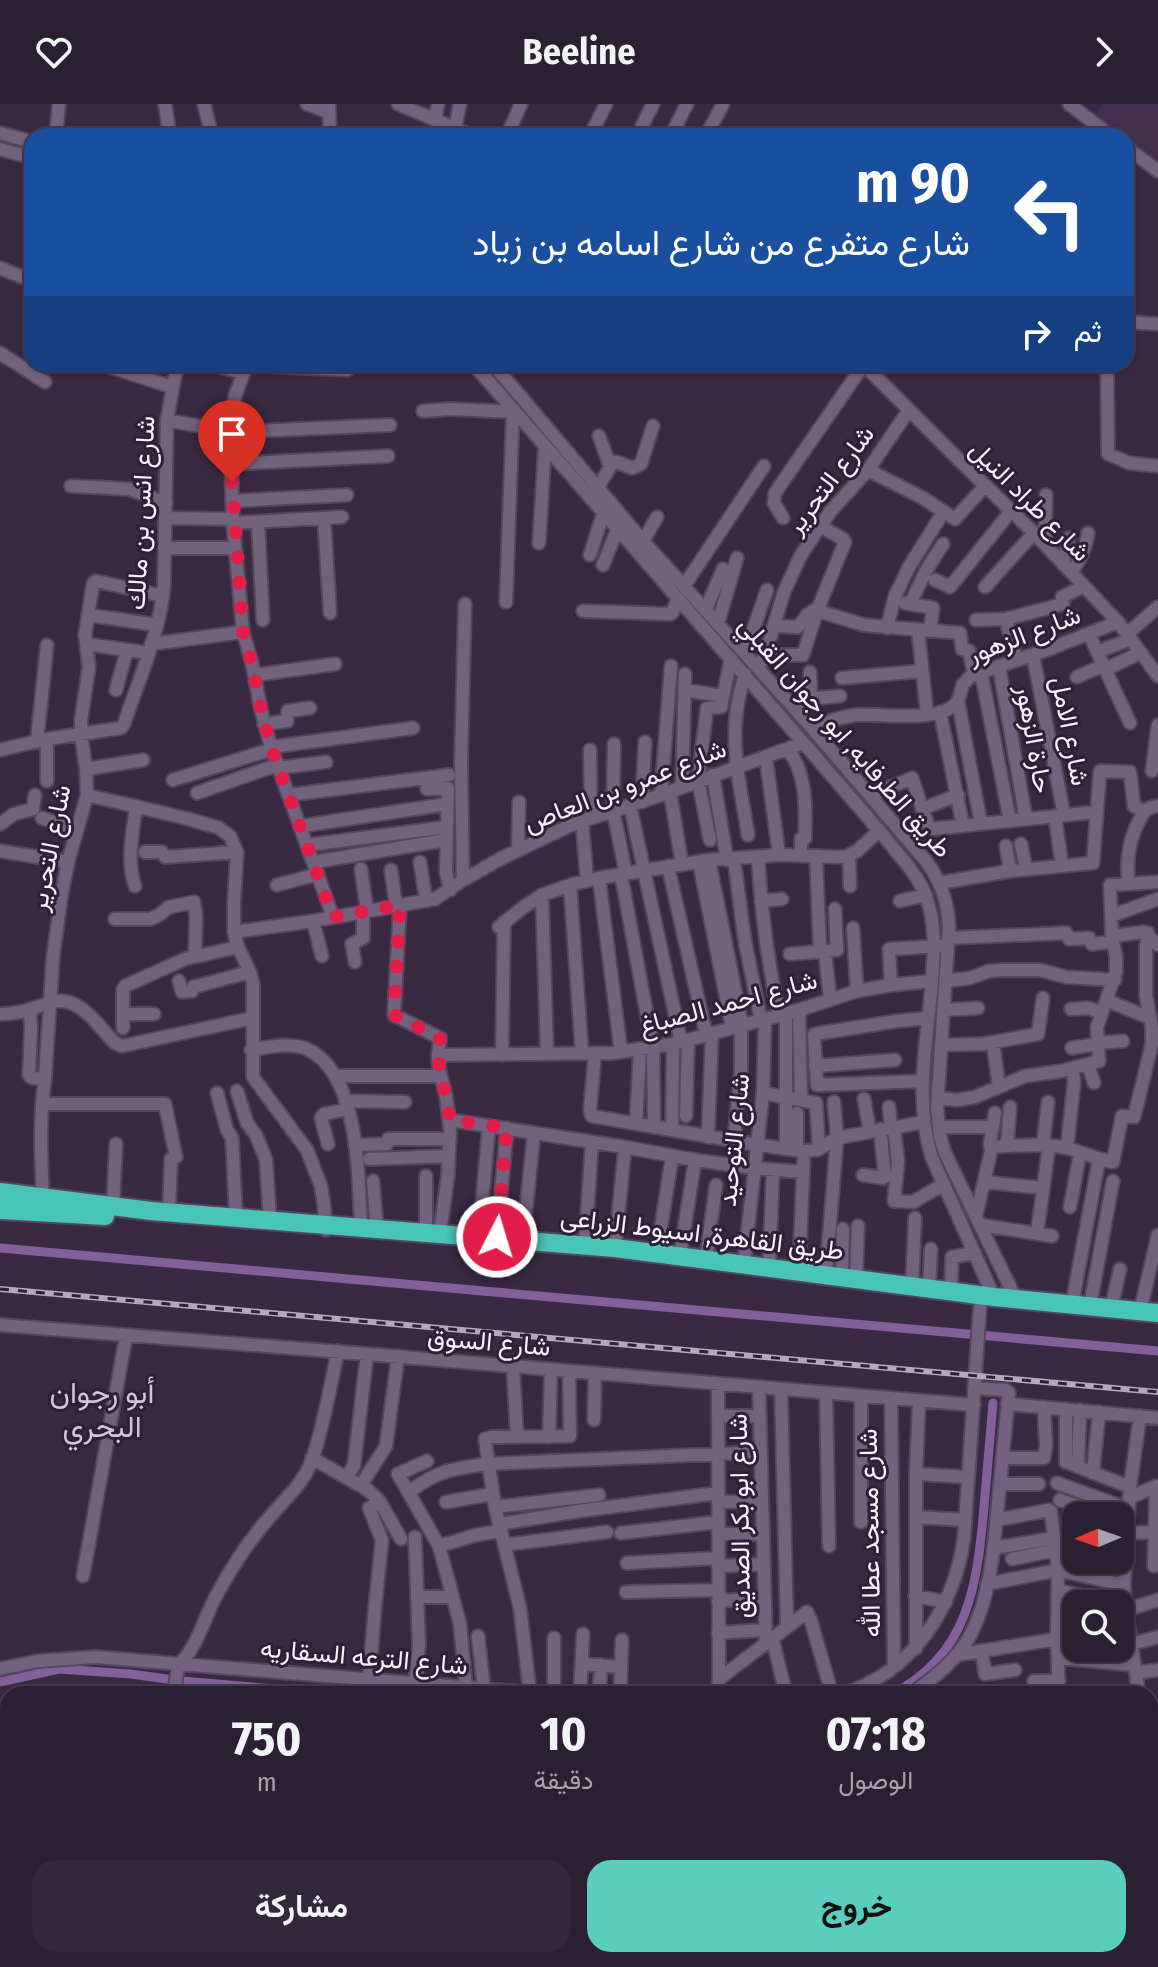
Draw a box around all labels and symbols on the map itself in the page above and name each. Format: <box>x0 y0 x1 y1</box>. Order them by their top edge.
pin <box>198 400 266 482</box>
street label: شارع انس بن مالك <box>120 415 164 611</box>
street label: شارع التحرير <box>778 420 883 542</box>
street label: شارع طراد النيل <box>962 434 1097 569</box>
street label: شارع الزهور <box>962 599 1086 673</box>
street label: طريق الطرفايه, ابو رجوان القبلي <box>728 610 958 867</box>
street label: شارع الامل <box>1042 674 1096 789</box>
street label: حارة الزهور <box>1009 681 1059 796</box>
street label: شارع عمرو بن العاص <box>519 733 731 841</box>
street label: شارع التحرير <box>22 782 79 915</box>
street label: شارع احمد الصباغ <box>635 964 821 1044</box>
street label: شارع التوحيد <box>712 1072 758 1208</box>
position arrow <box>455 1195 539 1279</box>
street label: طريق القاهرة, اسيوط الزراعى <box>559 1201 845 1267</box>
street label: شارع السوق <box>426 1321 552 1365</box>
district label: أبو رجوان البحري <box>50 1375 154 1451</box>
street label: شارع ابو بكر الصديق <box>723 1413 759 1619</box>
street label: شارع مسجد عطا الله <box>853 1428 889 1638</box>
north arrow <box>1062 1502 1134 1574</box>
street label: شارع الترعه السقاريه <box>259 1632 469 1684</box>

